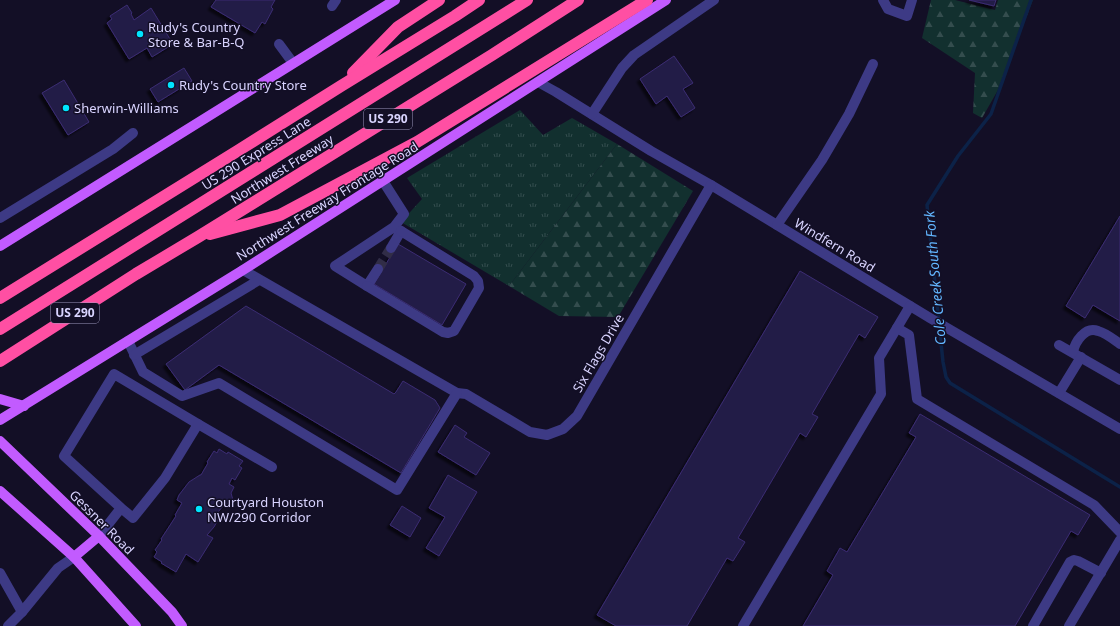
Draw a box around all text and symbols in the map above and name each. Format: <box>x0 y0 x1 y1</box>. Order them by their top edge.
place label: Rudy's Country Store & Bar-B-Q <box>148 18 245 51</box>
marker: Rudy's Country Store & Bar-B-Q <box>135 29 145 39</box>
place label: Rudy's Country Store <box>179 76 307 94</box>
marker: Rudy's Country Store <box>166 80 176 90</box>
place label: Sherwin-Williams <box>74 99 179 117</box>
marker: Sherwin-Williams <box>61 103 71 113</box>
road number: US 290 <box>364 109 412 129</box>
street label: US 290 Express Lane <box>198 112 314 194</box>
street label: Northwest Freeway <box>227 130 337 208</box>
street label: Northwest Freeway Frontage Road <box>233 137 421 265</box>
water label: Cole Creek South Fork <box>919 209 950 346</box>
street label: Windfern Road <box>791 214 879 276</box>
road number: US 290 <box>51 303 99 323</box>
street label: Six Flags Drive <box>568 310 628 396</box>
street label: Gessner Road <box>66 486 138 558</box>
place label: Courtyard Houston NW/290 Corridor <box>207 493 324 526</box>
marker: Courtyard Houston NW/290 Corridor <box>194 504 204 514</box>

